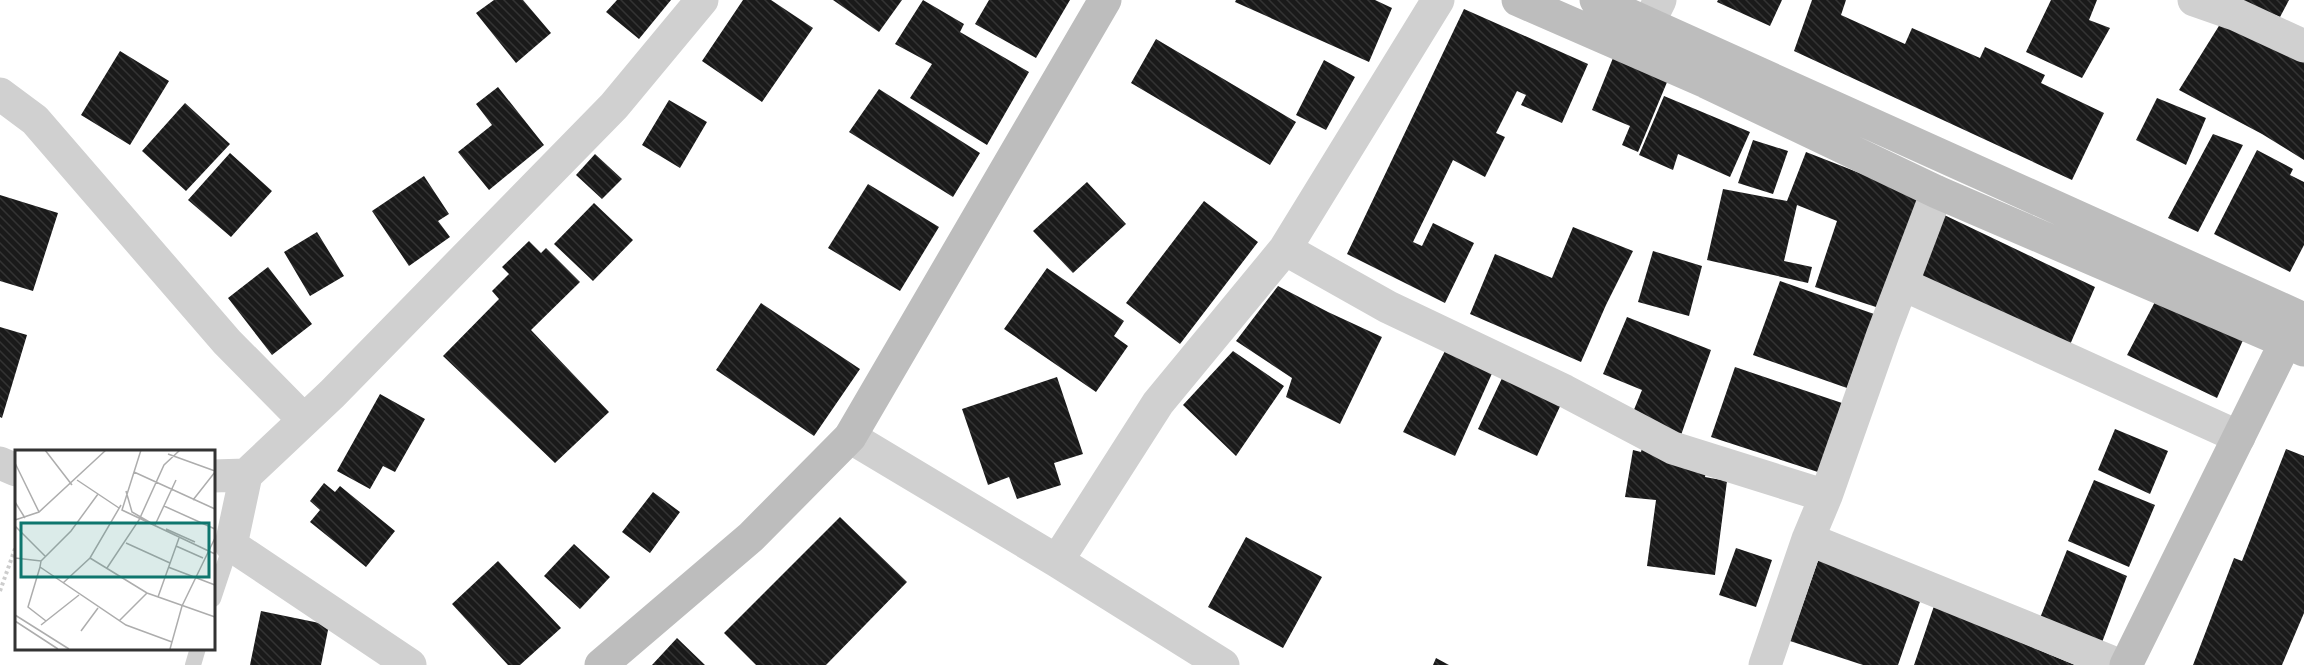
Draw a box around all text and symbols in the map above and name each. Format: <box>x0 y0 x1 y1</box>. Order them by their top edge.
inset map <box>15 450 214 650</box>

